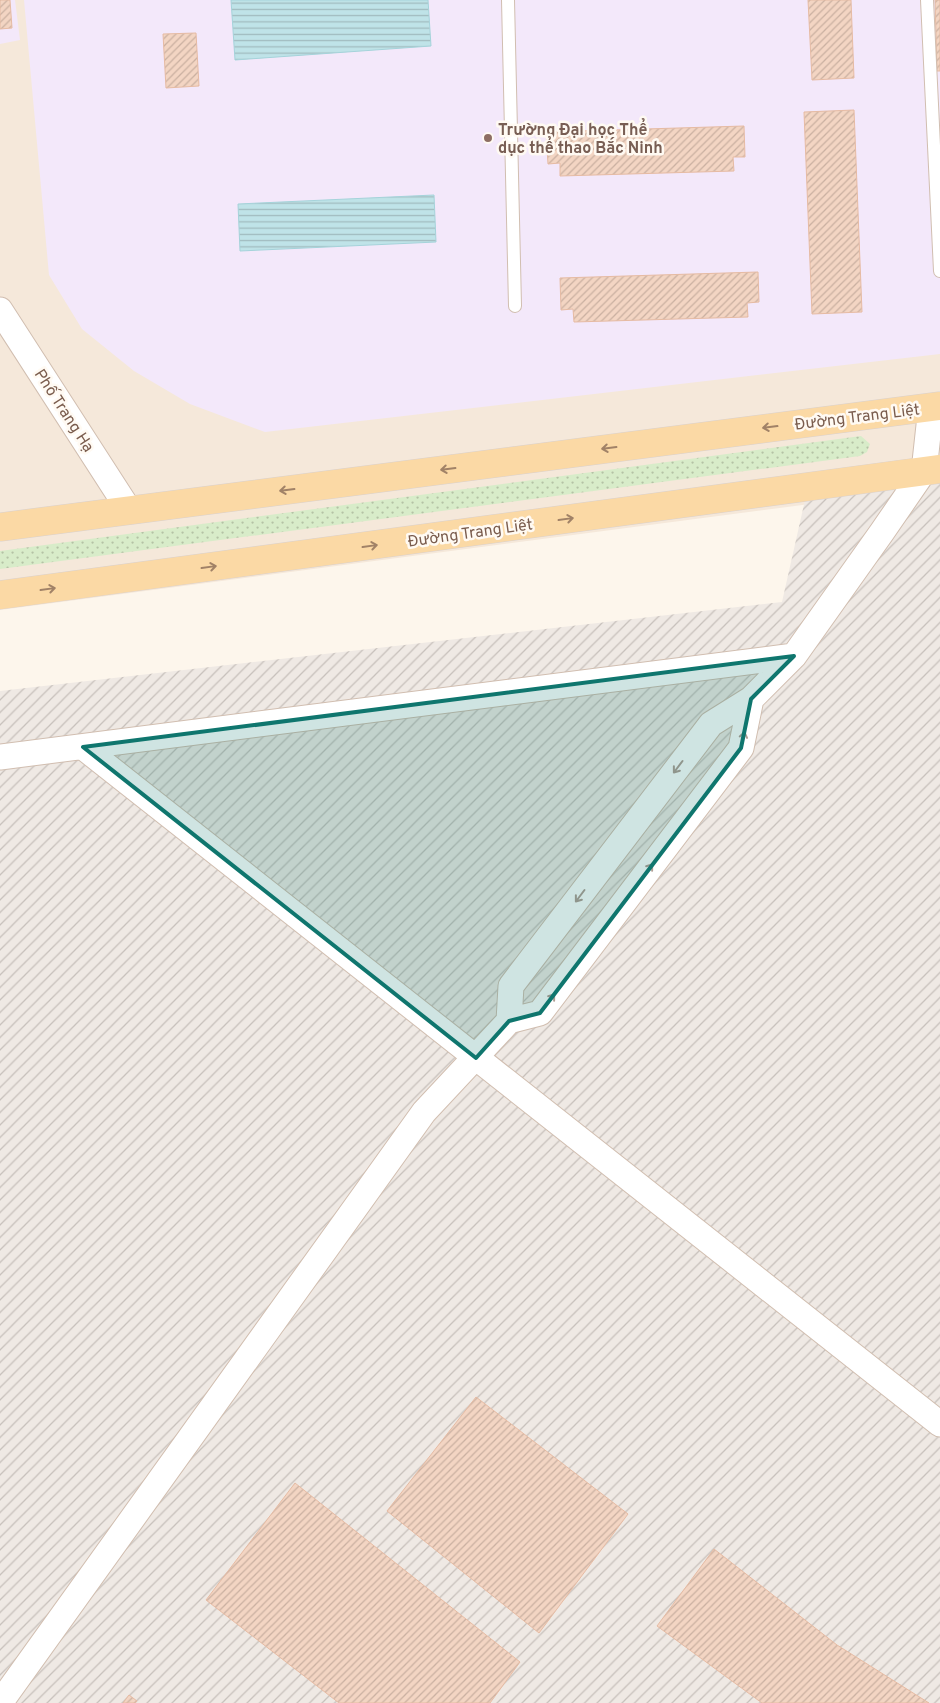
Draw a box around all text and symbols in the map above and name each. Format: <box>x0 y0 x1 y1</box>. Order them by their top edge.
place label: Trường Đại học Thể dục thể thao Bắc Ninh <box>498 117 663 159</box>
marker: Trường Đại học Thể dục thể thao Bắc Ninh <box>482 132 494 144</box>
street label: Phố Trang Hạ <box>29 365 98 456</box>
street label: Đường Trang Liệt <box>793 400 921 436</box>
one-way arrow <box>762 422 778 432</box>
one-way arrow <box>601 443 617 453</box>
one-way arrow <box>440 464 456 474</box>
one-way arrow <box>279 485 295 495</box>
one-way arrow <box>558 514 574 524</box>
street label: Đường Trang Liệt <box>406 515 534 553</box>
one-way arrow <box>362 540 378 550</box>
one-way arrow <box>201 562 217 572</box>
one-way arrow <box>40 584 56 594</box>
one-way arrow <box>738 732 748 748</box>
one-way arrow <box>673 760 684 773</box>
one-way arrow <box>643 863 653 877</box>
one-way arrow <box>574 889 585 902</box>
one-way arrow <box>545 993 555 1007</box>

